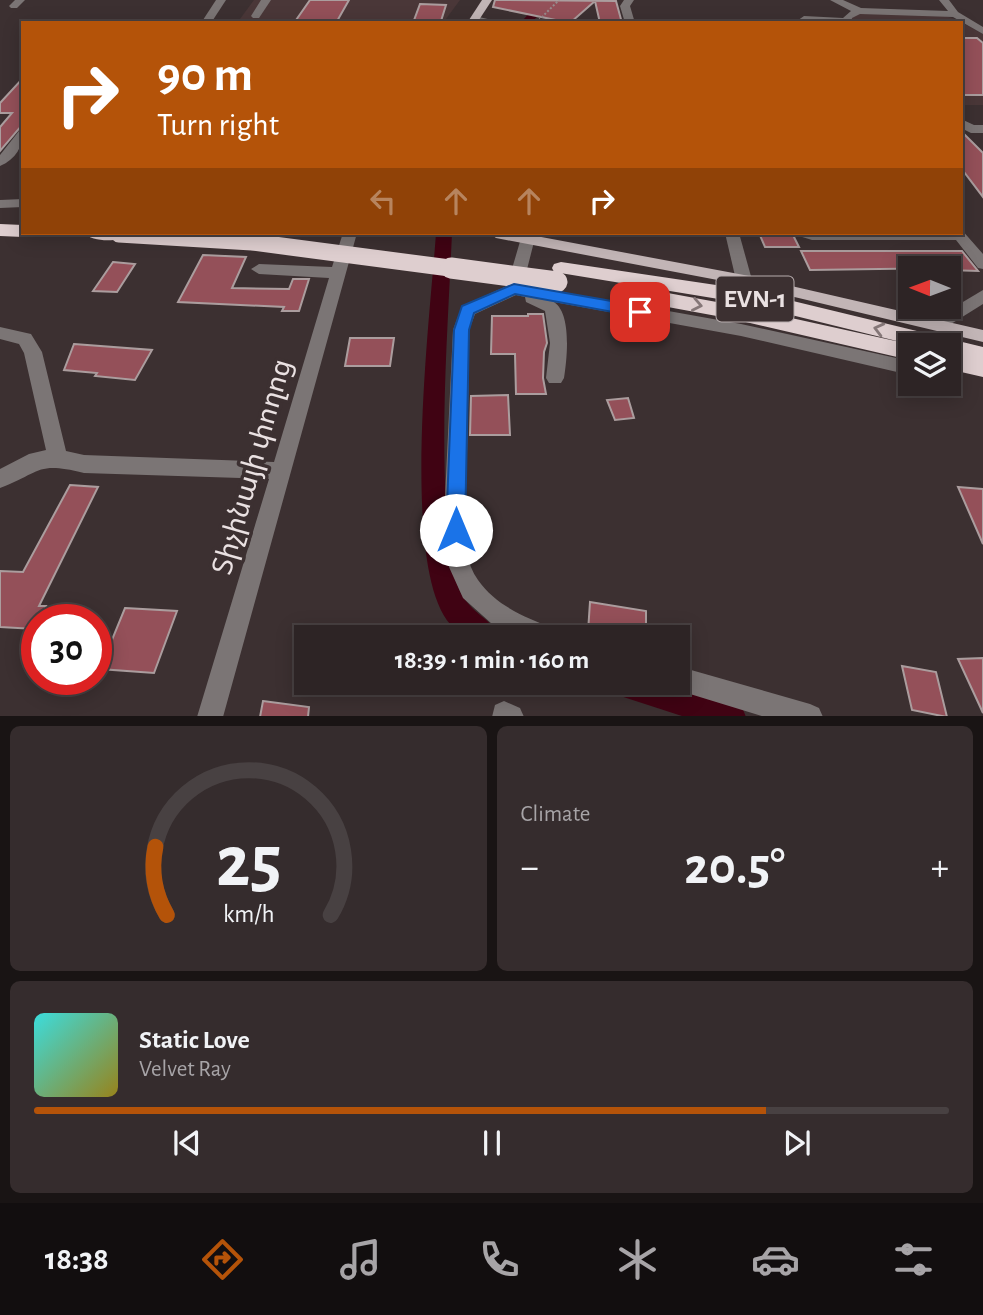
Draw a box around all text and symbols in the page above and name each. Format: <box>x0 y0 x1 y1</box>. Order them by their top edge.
icon: right <box>42 49 133 140</box>
text: 90 m <box>157 51 253 100</box>
text: Turn right <box>157 109 279 141</box>
icon: left <box>364 182 402 220</box>
icon: ahead <box>437 182 475 220</box>
icon: ahead <box>510 182 548 220</box>
icon: right <box>583 182 621 220</box>
north arrow <box>898 256 961 318</box>
map controls <box>898 256 961 396</box>
road number: EVN-1 <box>716 276 794 322</box>
pin <box>610 282 670 342</box>
icon: arrive <box>621 293 659 331</box>
one-way arrow <box>691 296 703 311</box>
one-way arrow <box>873 323 885 337</box>
button: layers <box>898 333 961 396</box>
street label: Տիչինայի փողոց <box>209 356 298 578</box>
position arrow <box>419 493 493 567</box>
speed limit sign: 30 <box>21 604 112 695</box>
text: 18:39 · 1 min · 160 m <box>395 647 589 673</box>
text: Climate <box>521 803 590 826</box>
text: 25 <box>215 827 281 900</box>
text: 20.5° <box>684 841 785 893</box>
text: − <box>521 849 539 887</box>
text: + <box>931 849 949 887</box>
text: km/h <box>222 901 274 926</box>
text: Static Love <box>139 1027 250 1053</box>
text: Velvet Ray <box>139 1058 231 1081</box>
icon: previous <box>168 1124 206 1162</box>
icon: pause <box>473 1124 511 1162</box>
icon: next <box>778 1124 816 1162</box>
icon: directions <box>198 1235 247 1284</box>
icon: music <box>336 1235 385 1284</box>
icon: phone <box>475 1235 524 1284</box>
icon: climate <box>613 1235 662 1284</box>
icon: car <box>751 1235 800 1284</box>
icon: filters <box>889 1235 938 1284</box>
text: 18:38 <box>45 1243 109 1275</box>

